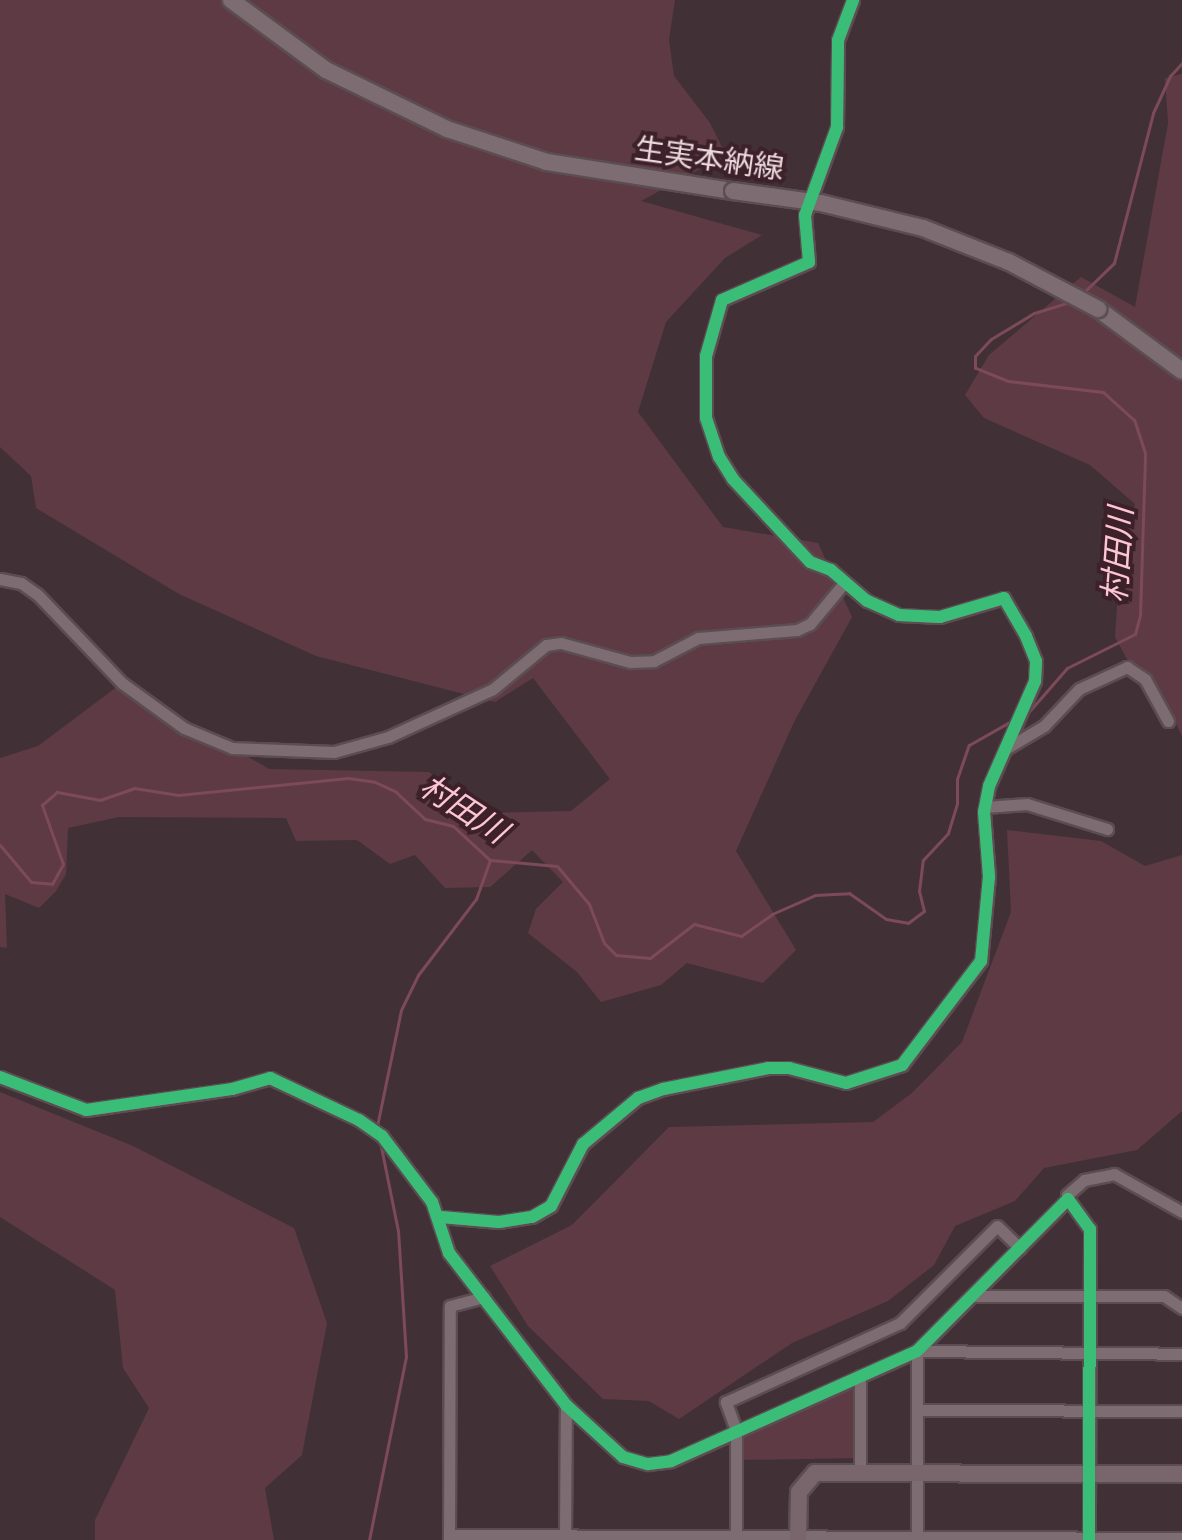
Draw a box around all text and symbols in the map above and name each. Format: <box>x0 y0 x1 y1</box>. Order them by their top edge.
street label: 生実本納線 <box>632 132 786 188</box>
water label: 村田川 <box>1096 506 1142 604</box>
water label: 村田川 <box>412 768 514 852</box>

